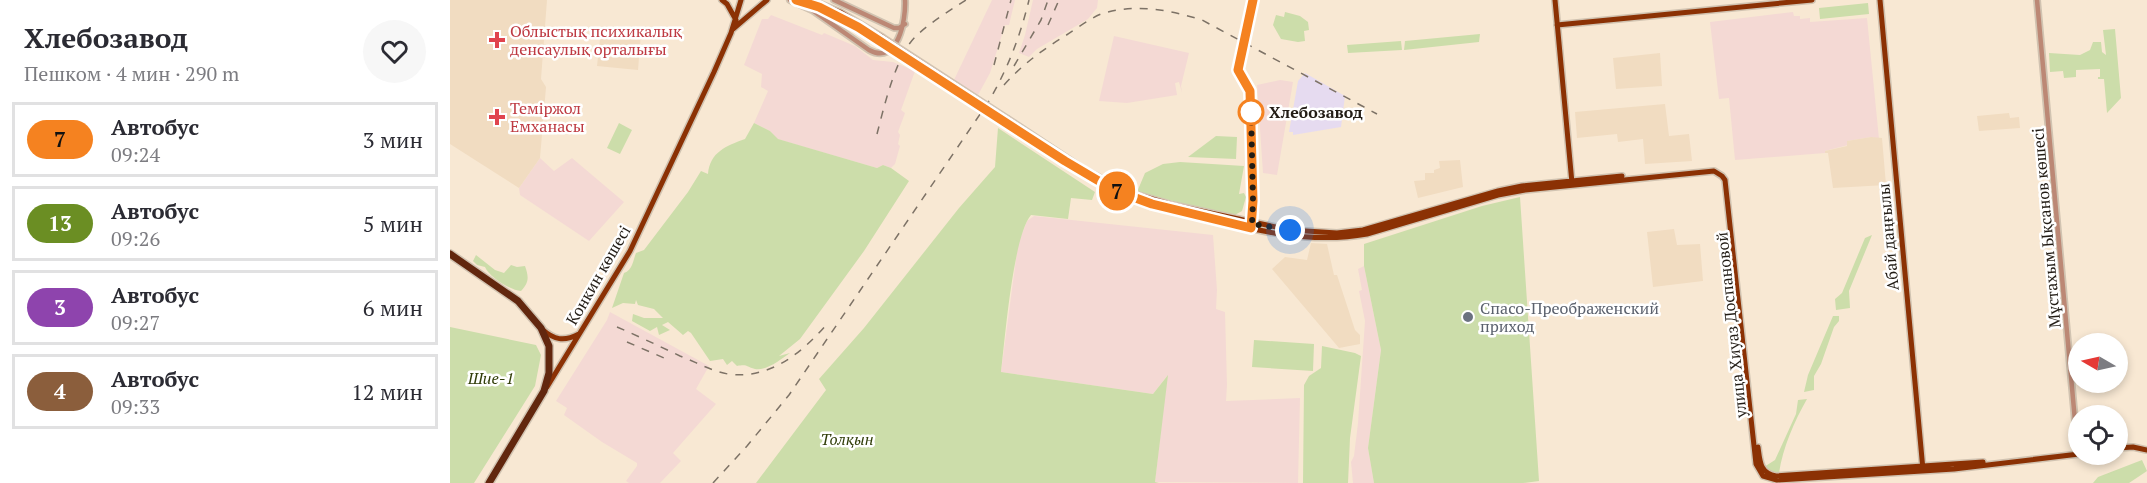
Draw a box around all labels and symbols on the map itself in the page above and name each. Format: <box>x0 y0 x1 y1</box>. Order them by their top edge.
place label: Облыстық психикалық денсаулық орталығы <box>510 20 682 60</box>
marker: Облыстық психикалық денсаулық орталығы <box>488 31 506 49</box>
place label: Теміржол Емханасы <box>510 97 585 137</box>
marker: Хлебозавод <box>1238 99 1264 125</box>
place label: Хлебозавод <box>1269 101 1363 123</box>
marker: Теміржол Емханасы <box>488 108 506 126</box>
street label: Мұстахым Ықсанов көшесі <box>2026 127 2066 329</box>
line badge: 7 <box>1098 172 1136 210</box>
street label: Абай даңғылы <box>1872 182 1904 292</box>
your location <box>1275 215 1305 245</box>
street label: Конкин көшесі <box>561 221 635 329</box>
street label: улица Хиуаз Доспановой <box>1710 231 1752 420</box>
place label: Спасо-Преображенский приход <box>1480 297 1659 337</box>
marker: Спасо-Преображенский приход <box>1461 310 1475 324</box>
north arrow <box>2068 333 2128 393</box>
park label: Шие-1 <box>467 367 514 389</box>
park label: Толқын <box>820 428 874 450</box>

